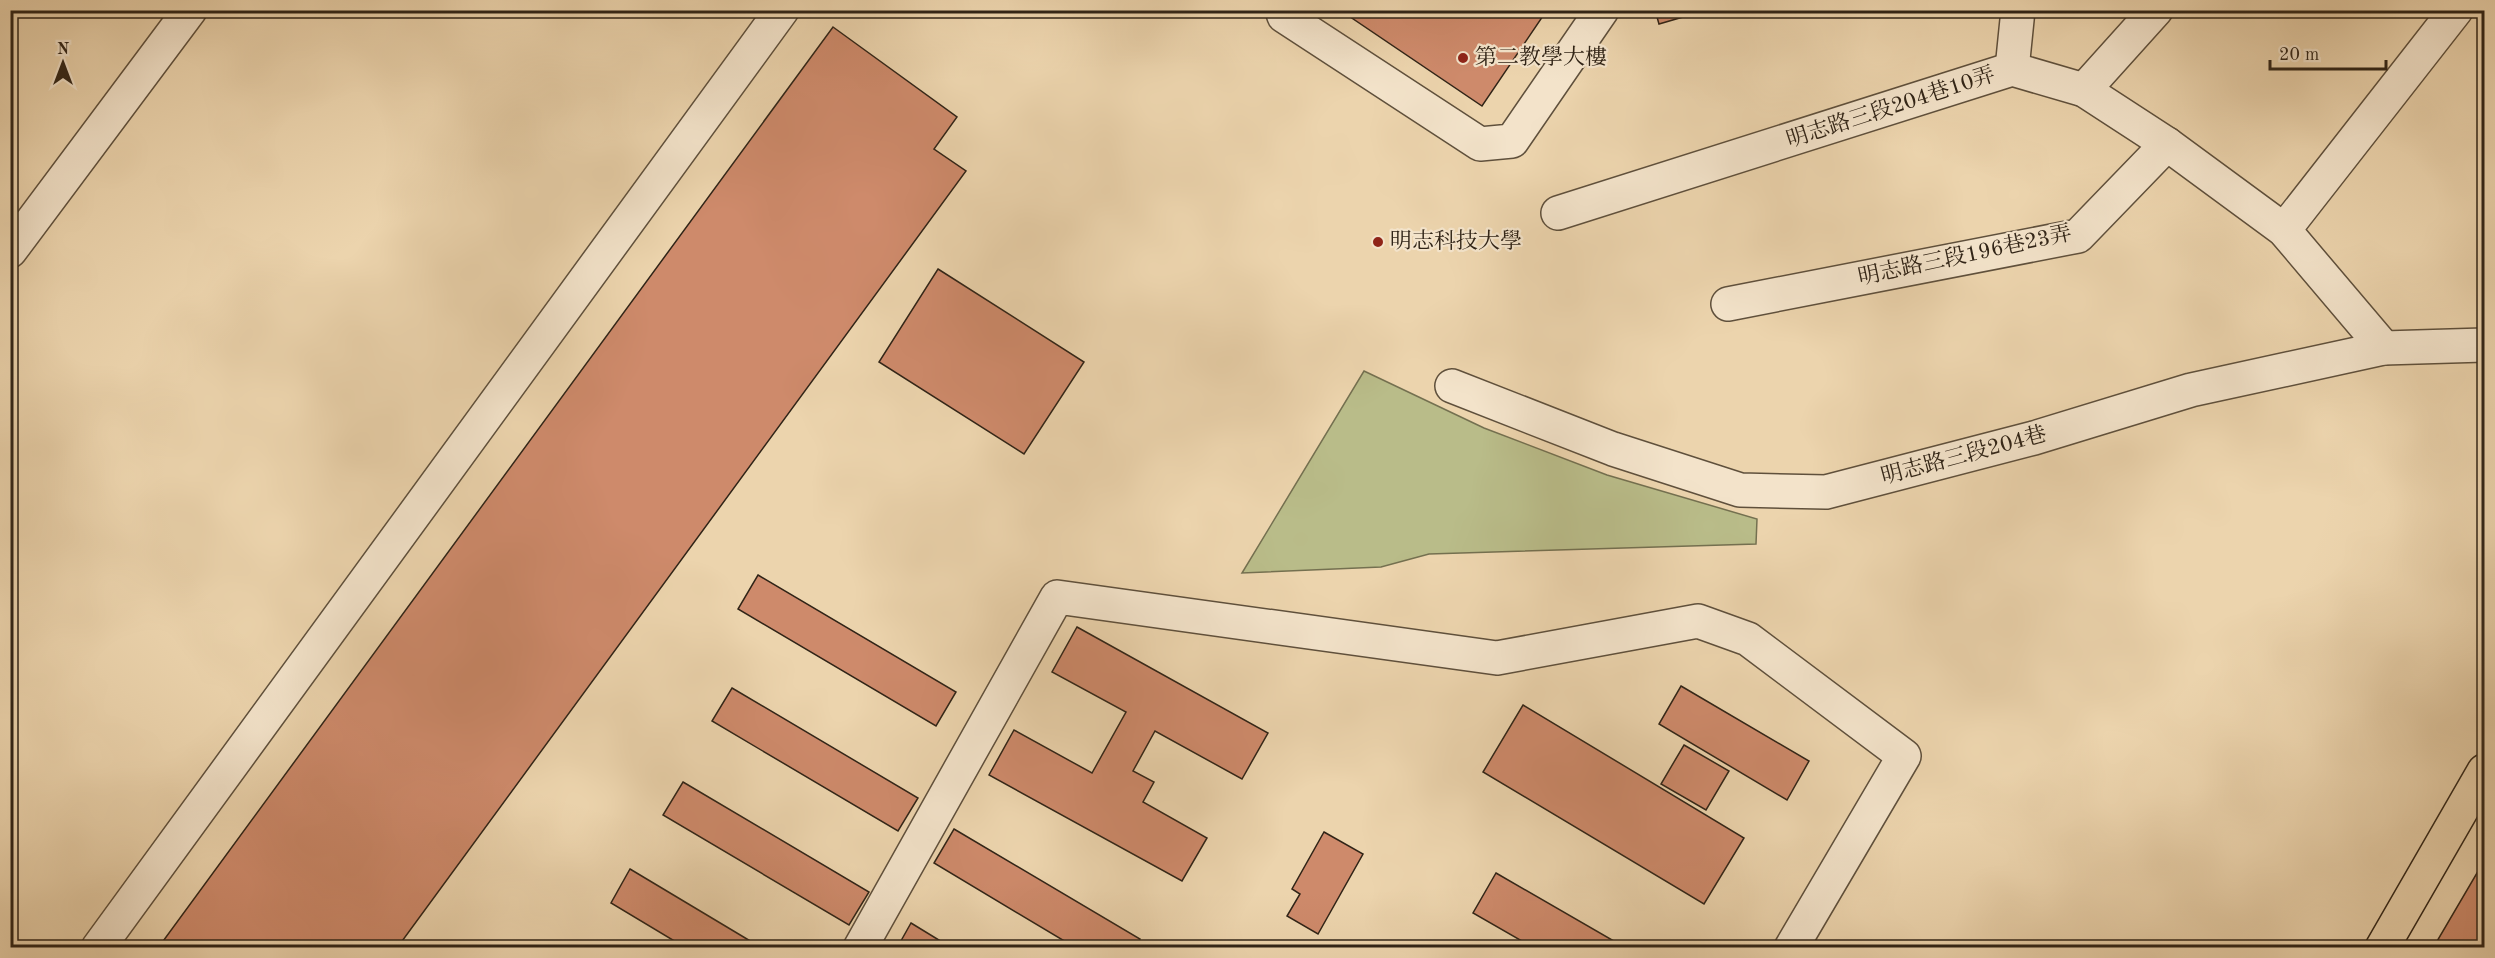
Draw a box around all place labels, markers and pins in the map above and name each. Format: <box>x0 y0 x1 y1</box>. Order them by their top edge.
place label: 第二教學大樓 <box>1475 45 1607 69</box>
marker: 第二教學大樓 <box>1456 51 1470 65</box>
place label: 明志科技大學 <box>1390 229 1522 253</box>
marker: 明志科技大學 <box>1371 235 1385 249</box>

